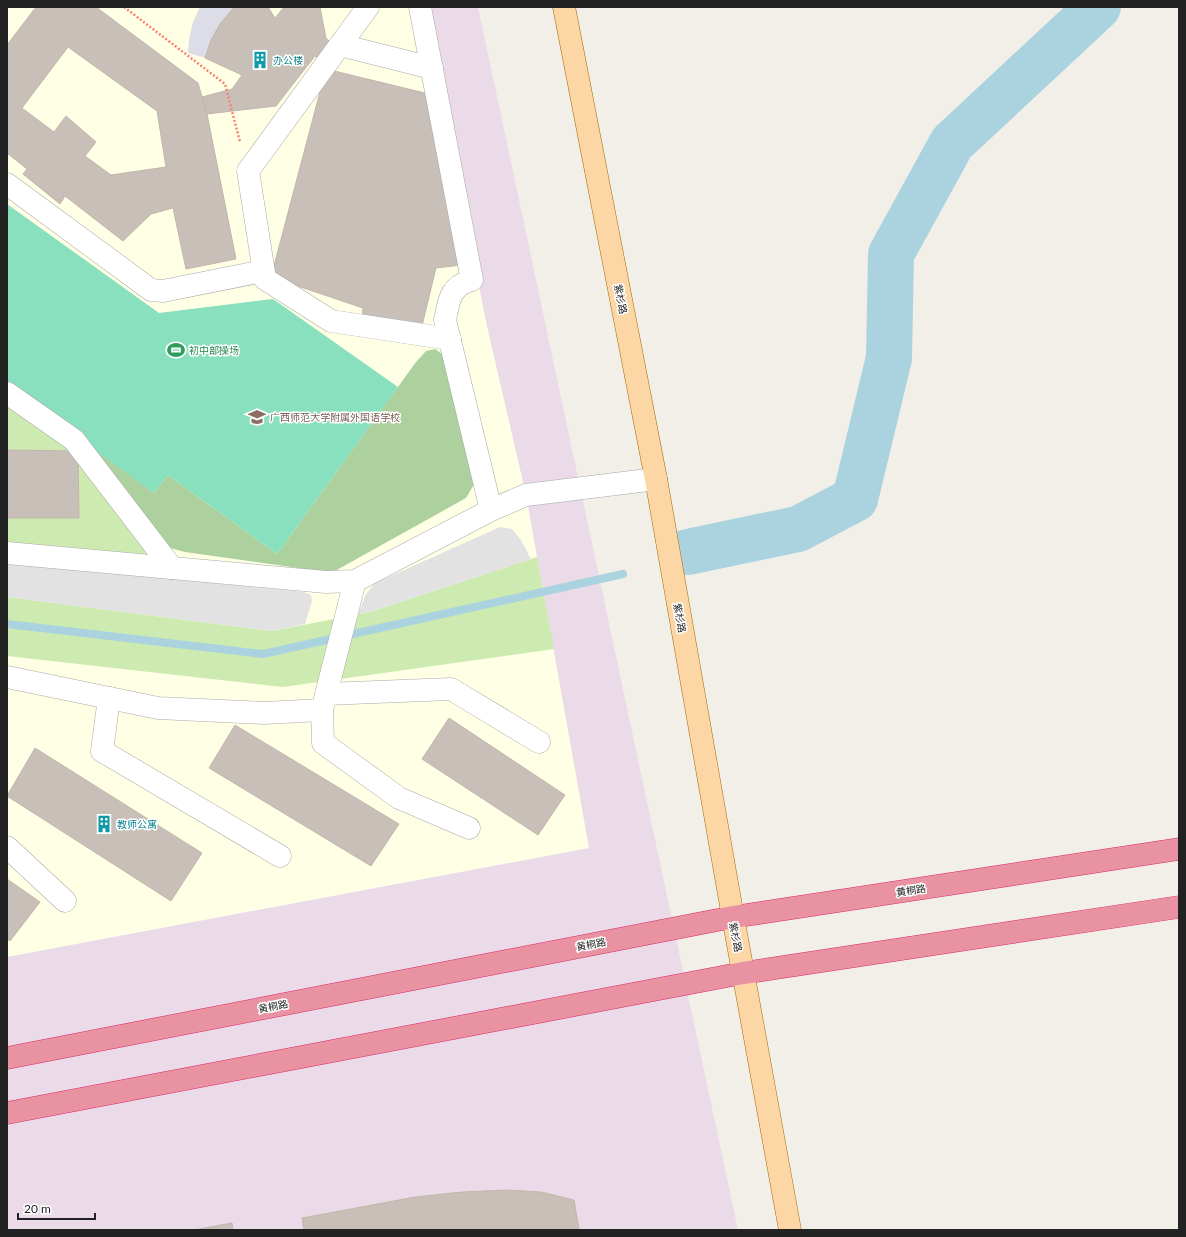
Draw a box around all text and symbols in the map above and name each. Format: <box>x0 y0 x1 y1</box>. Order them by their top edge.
building icon: 办公楼 <box>250 50 270 70</box>
place label: 办公楼 <box>273 54 303 66</box>
street label: 紫杉路 <box>612 283 630 315</box>
sports icon: 初中部操场 <box>166 340 186 360</box>
place label: 初中部操场 <box>189 344 239 356</box>
school or university icon: 广西师范大学附属外国语学校 <box>247 407 267 427</box>
place label: 广西师范大学附属外国语学校 <box>270 411 400 423</box>
street label: 紫杉路 <box>671 602 689 634</box>
building icon: 教师公寓 <box>94 814 114 834</box>
place label: 教师公寓 <box>117 818 157 830</box>
street label: 黄桐路 <box>895 882 927 898</box>
street label: 紫杉路 <box>727 921 745 953</box>
street label: 黄桐路 <box>575 935 607 953</box>
street label: 黄桐路 <box>257 997 289 1015</box>
scale bar <box>18 1195 95 1221</box>
text: 20 m <box>24 1201 51 1216</box>

